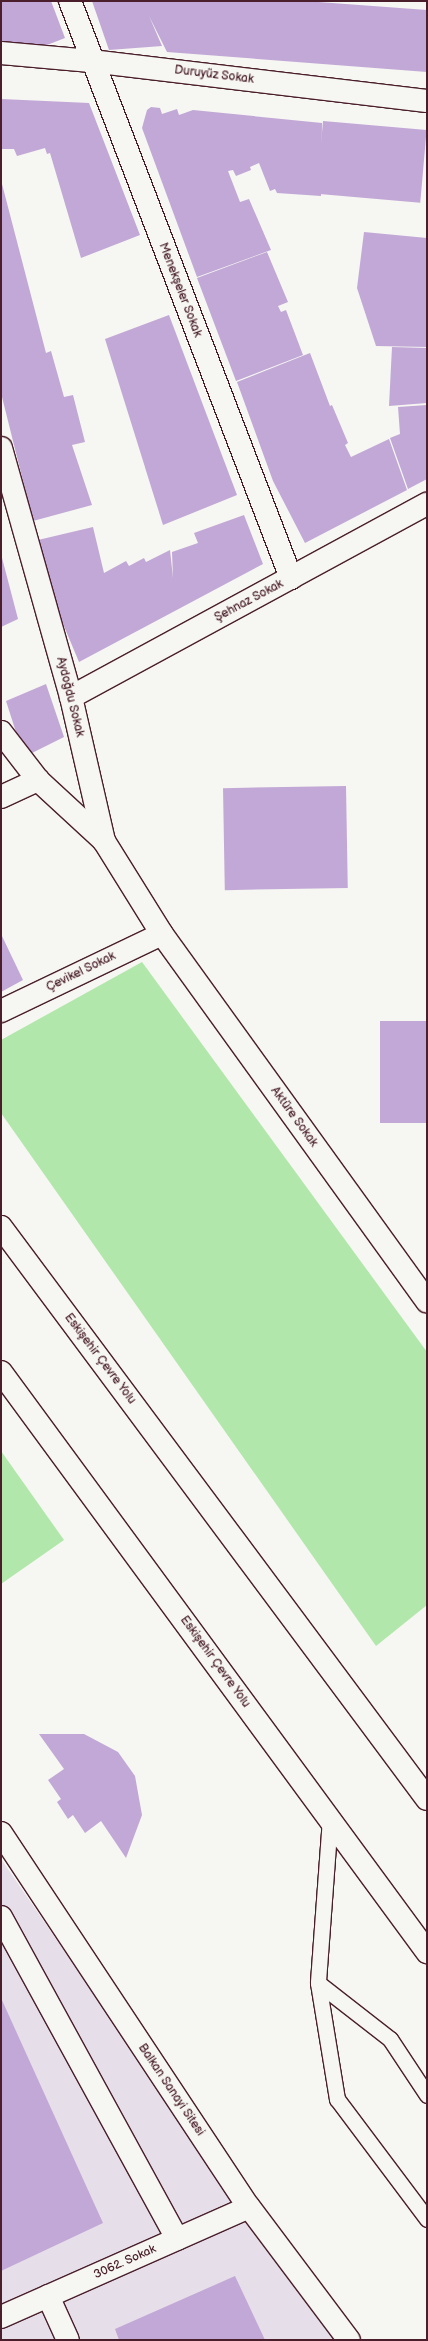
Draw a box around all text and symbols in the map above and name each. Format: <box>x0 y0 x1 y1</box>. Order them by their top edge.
street label: Duruyüz Sokak <box>173 63 255 87</box>
street label: Menekşeler Sokak <box>155 241 205 339</box>
street label: Şehnaz Sokak <box>212 577 286 625</box>
street label: Aydoğdu Sokak <box>53 655 87 739</box>
street label: Çevikel Sokak <box>44 949 118 995</box>
street label: Aktüre Sokak <box>267 1084 321 1150</box>
street label: Eskişehir Çevre Yolu <box>61 1311 139 1407</box>
street label: Eskişehir Çevre Yolu <box>177 1613 253 1711</box>
street label: Balkan Sanayi Sitesi <box>135 2041 207 2139</box>
street label: 3062. Sokak <box>92 2242 158 2282</box>

